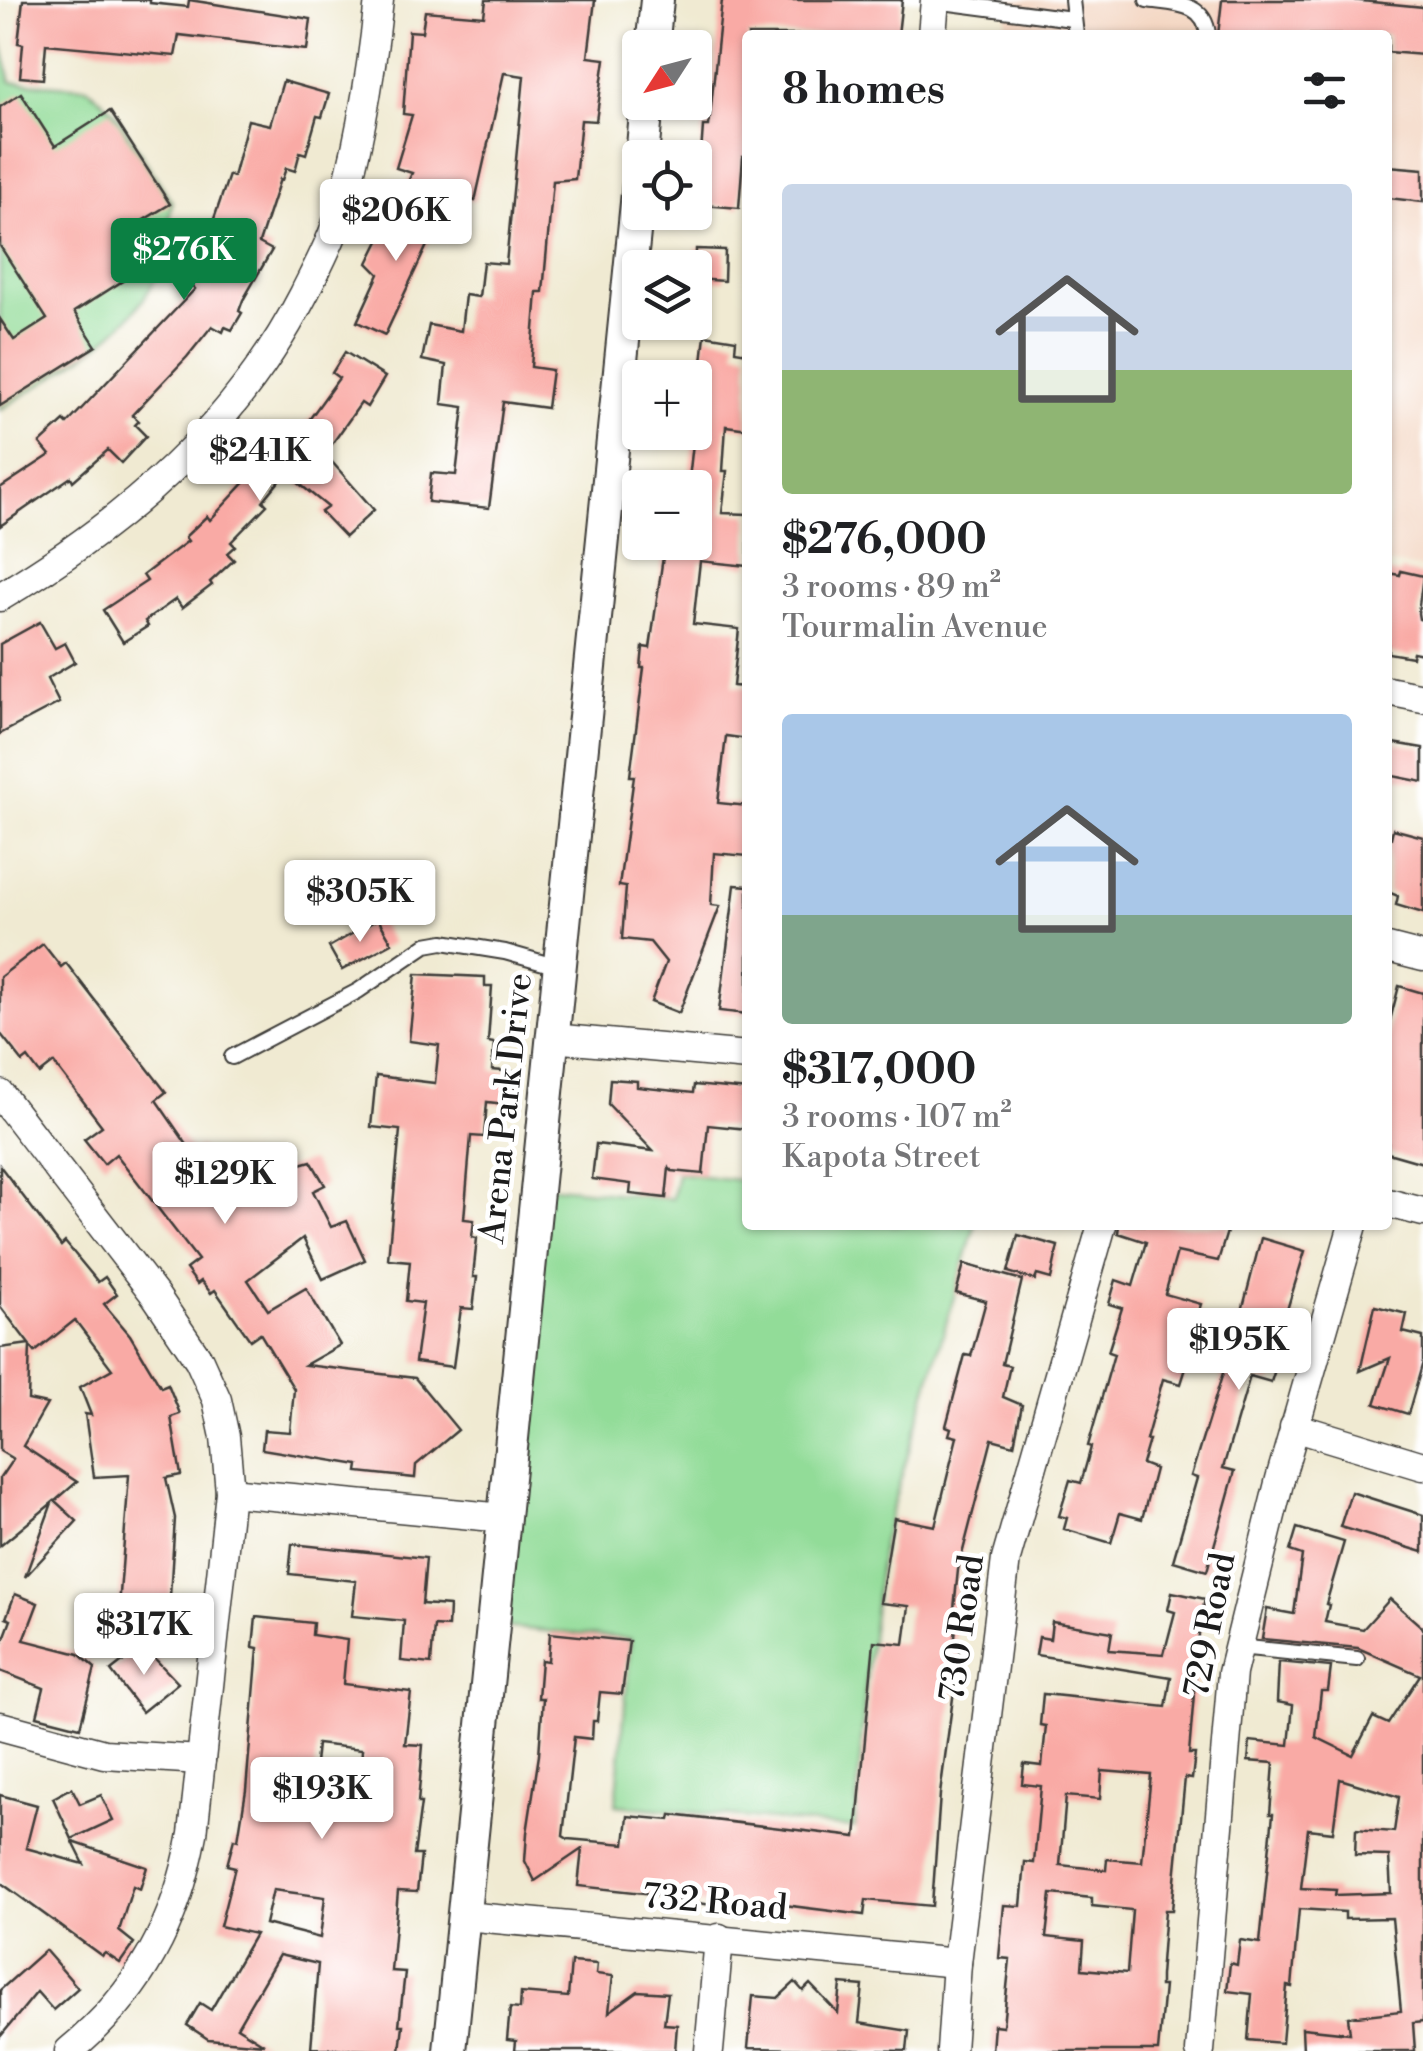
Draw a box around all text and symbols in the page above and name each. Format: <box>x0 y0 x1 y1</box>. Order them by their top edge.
north arrow <box>622 30 712 120</box>
map controls <box>622 30 712 560</box>
icon: filters <box>1297 63 1352 118</box>
text: 8 homes <box>782 64 945 117</box>
button: locate <box>622 140 712 230</box>
pin: $206K <box>326 179 466 264</box>
text: $206K <box>342 191 450 231</box>
pin: $276K <box>114 218 254 303</box>
text: $276K <box>133 230 235 270</box>
icon: home <box>977 249 1157 429</box>
button: layers <box>622 250 712 340</box>
button: + <box>622 360 712 450</box>
pin: $241K <box>190 419 330 504</box>
text: $241K <box>209 431 311 471</box>
button: − <box>622 470 712 560</box>
text: $276,000 <box>782 514 987 567</box>
text: 3 rooms · 89 m² <box>782 567 1001 607</box>
text: Tourmalin Avenue <box>782 607 1048 647</box>
icon: home <box>977 779 1157 959</box>
pin: $305K <box>290 860 430 945</box>
text: $305K <box>306 872 414 912</box>
street label: Arena Park Drive <box>471 971 542 1246</box>
text: $317,000 <box>782 1044 976 1097</box>
text: 3 rooms · 107 m² <box>782 1097 1012 1137</box>
text: Kapota Street <box>782 1137 981 1177</box>
pin: $129K <box>155 1142 295 1227</box>
text: $129K <box>174 1154 276 1194</box>
pin: $195K <box>1169 1308 1309 1393</box>
text: $195K <box>1189 1320 1289 1360</box>
street label: 729 Road <box>1175 1549 1246 1701</box>
street label: 730 Road <box>931 1552 994 1705</box>
pin: $317K <box>74 1593 214 1678</box>
text: $317K <box>96 1605 192 1645</box>
pin: $193K <box>252 1757 392 1842</box>
text: $193K <box>272 1769 372 1809</box>
street label: 732 Road <box>641 1875 789 1930</box>

